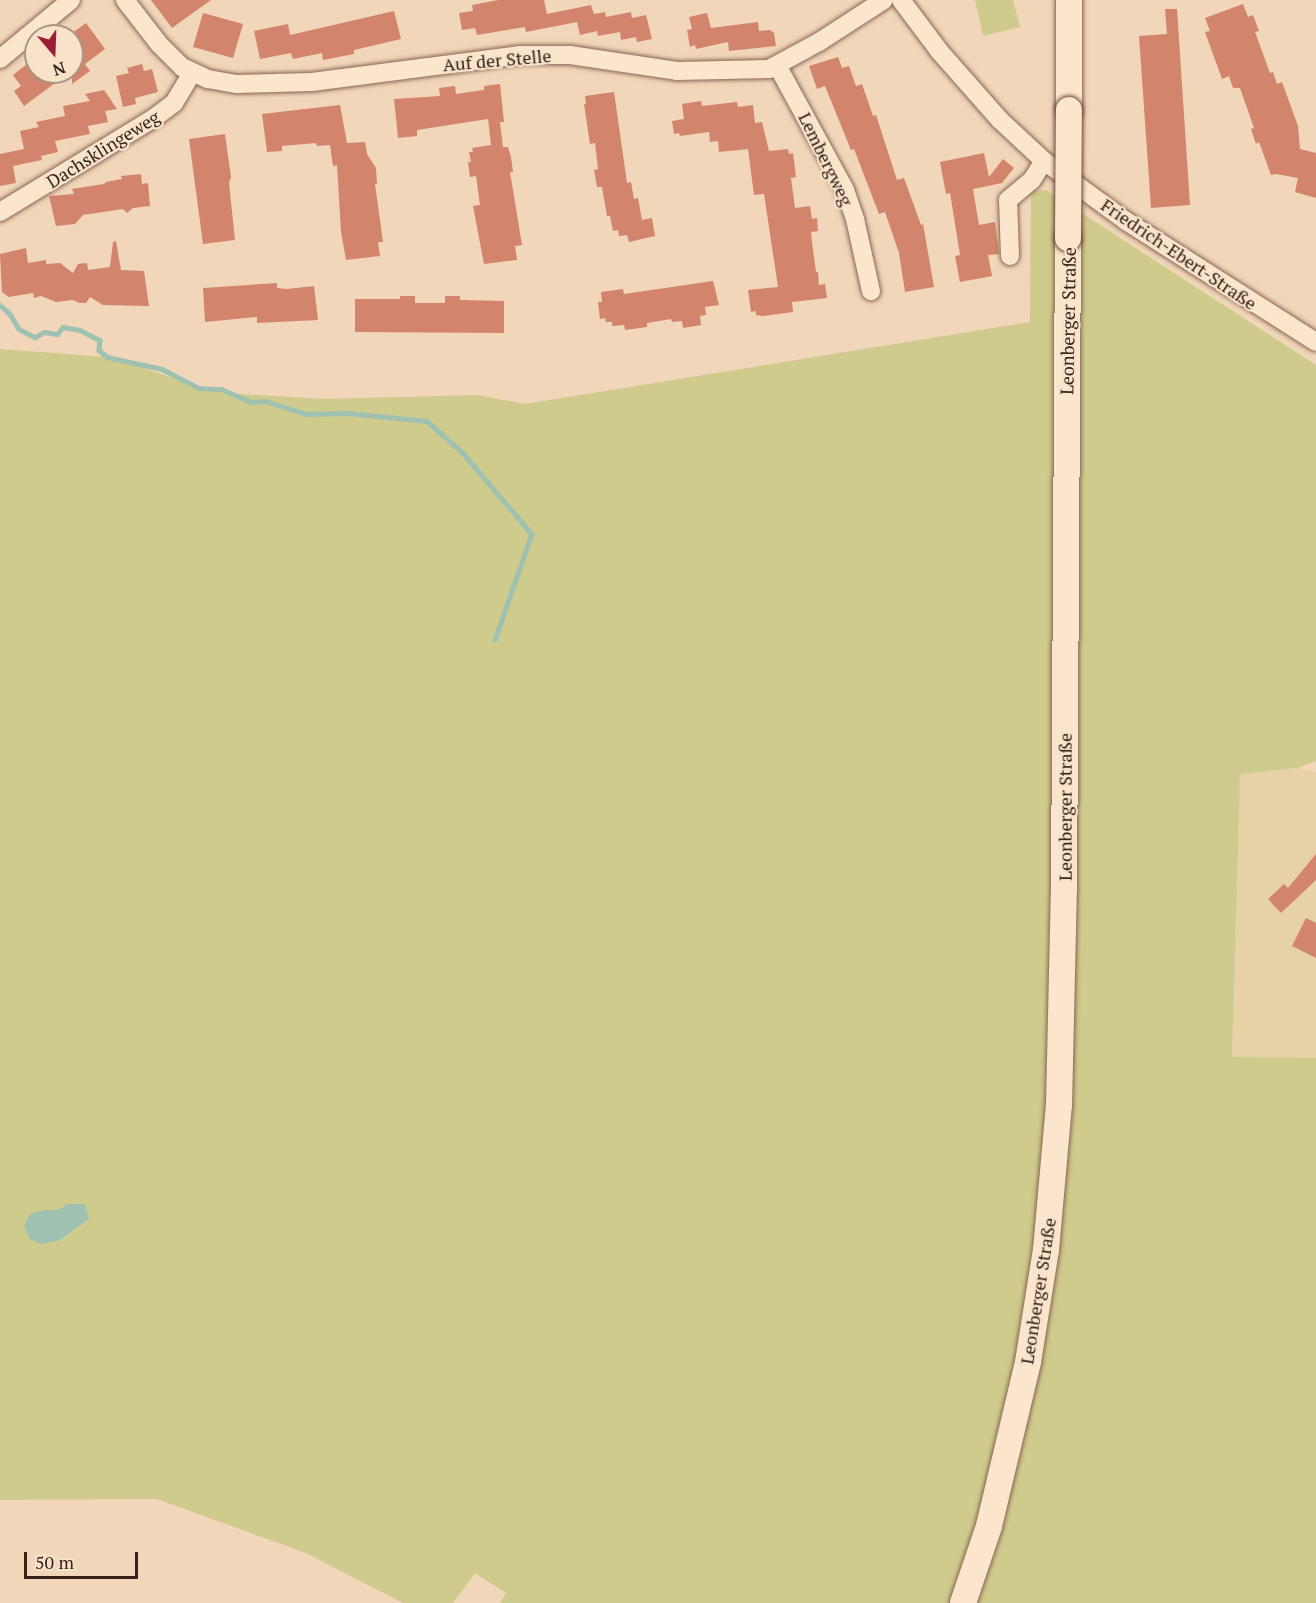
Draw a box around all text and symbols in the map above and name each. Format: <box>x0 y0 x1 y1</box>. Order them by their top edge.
north arrow <box>24 24 84 84</box>
street label: Auf der Stelle <box>442 45 552 75</box>
text: N <box>50 57 69 82</box>
street label: Dachsklingeweg <box>42 106 164 192</box>
street label: Lembergweg <box>794 109 858 209</box>
street label: Friedrich-Ebert-Straße <box>1097 194 1261 314</box>
street label: Leonberger Straße <box>1056 247 1080 395</box>
street label: Leonberger Straße <box>1054 733 1076 881</box>
street label: Leonberger Straße <box>1016 1216 1060 1366</box>
scale bar <box>27 1540 141 1578</box>
text: 50 m <box>35 1550 74 1574</box>

